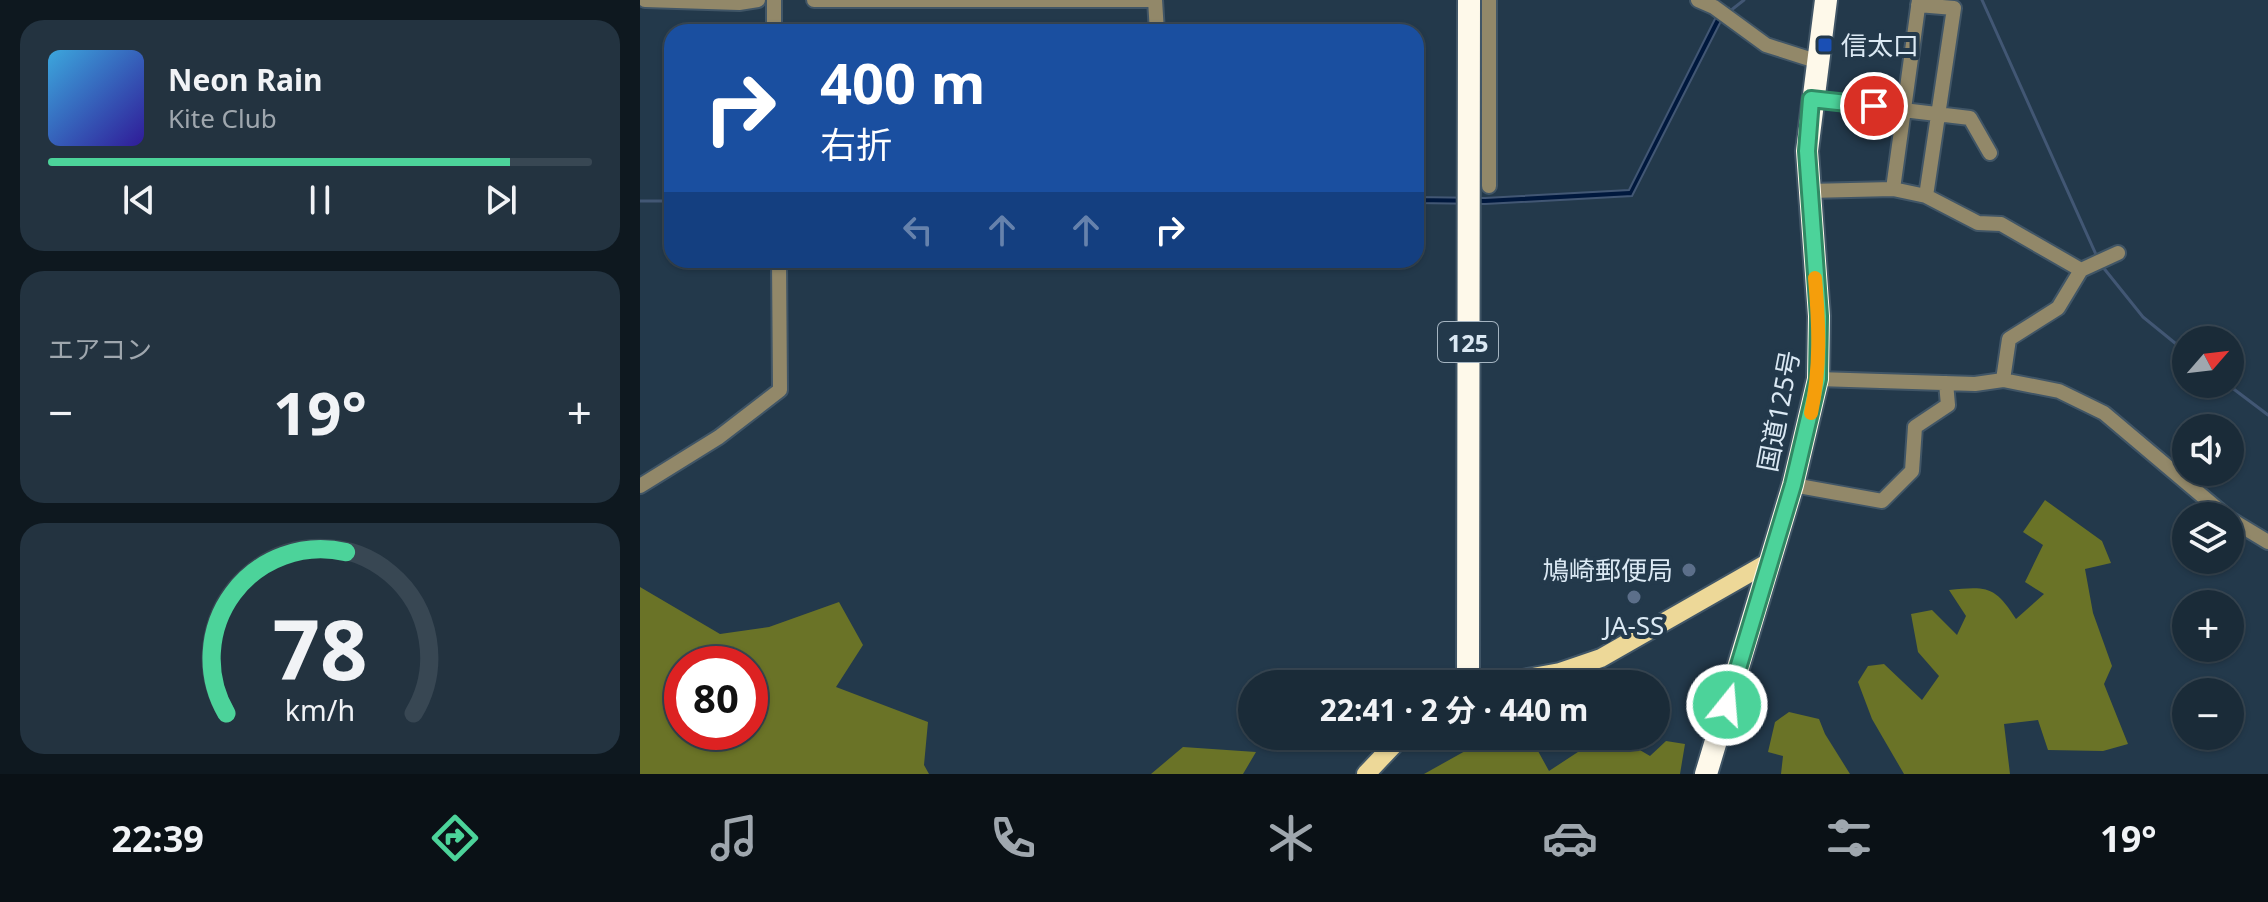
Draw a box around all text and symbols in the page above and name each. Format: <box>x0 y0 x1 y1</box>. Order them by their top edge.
place label: 信太口 <box>1841 27 1919 63</box>
marker: 信太口 <box>1816 36 1834 54</box>
text: 400 m <box>820 44 985 120</box>
icon: right <box>688 56 792 160</box>
text: Neon Rain <box>168 59 322 100</box>
pin <box>1840 72 1908 140</box>
icon: arrive <box>1852 84 1896 128</box>
text: Kite Club <box>168 100 277 136</box>
text: 右折 <box>820 120 892 169</box>
icon: previous <box>117 178 161 222</box>
icon: pause <box>298 178 342 222</box>
icon: next <box>479 178 523 222</box>
icon: left <box>896 208 940 252</box>
icon: ahead <box>980 208 1024 252</box>
icon: ahead <box>1064 208 1108 252</box>
icon: right <box>1148 208 1192 252</box>
road number: 125 <box>1438 322 1498 362</box>
north arrow <box>2172 326 2244 398</box>
map controls <box>2172 326 2244 750</box>
text: エアコン <box>48 331 152 367</box>
street label: 国道125号 <box>1749 347 1807 475</box>
text: 19° <box>273 371 367 453</box>
text: − <box>48 382 73 442</box>
text: + <box>567 382 592 442</box>
button: sound <box>2172 414 2244 486</box>
button: layers <box>2172 502 2244 574</box>
place label: 鳩崎郵便局 <box>1543 552 1673 588</box>
marker: 鳩崎郵便局 <box>1680 561 1698 579</box>
marker: JA-SS <box>1625 588 1643 606</box>
button: + <box>2172 590 2244 662</box>
text: 78 <box>272 591 368 704</box>
place label: JA-SS <box>1601 607 1664 643</box>
speed limit sign: 80 <box>664 646 768 750</box>
position arrow <box>1685 663 1769 747</box>
button: − <box>2172 678 2244 750</box>
text: 22:41 · 2 分 · 440 m <box>1320 689 1588 730</box>
text: km/h <box>285 691 355 730</box>
icon: directions <box>427 810 483 866</box>
icon: music <box>706 810 762 866</box>
icon: phone <box>985 810 1041 866</box>
icon: climate <box>1263 810 1319 866</box>
icon: car <box>1542 810 1598 866</box>
icon: filters <box>1821 810 1877 866</box>
text: 22:39 <box>111 814 204 863</box>
text: 19° <box>2100 814 2157 863</box>

